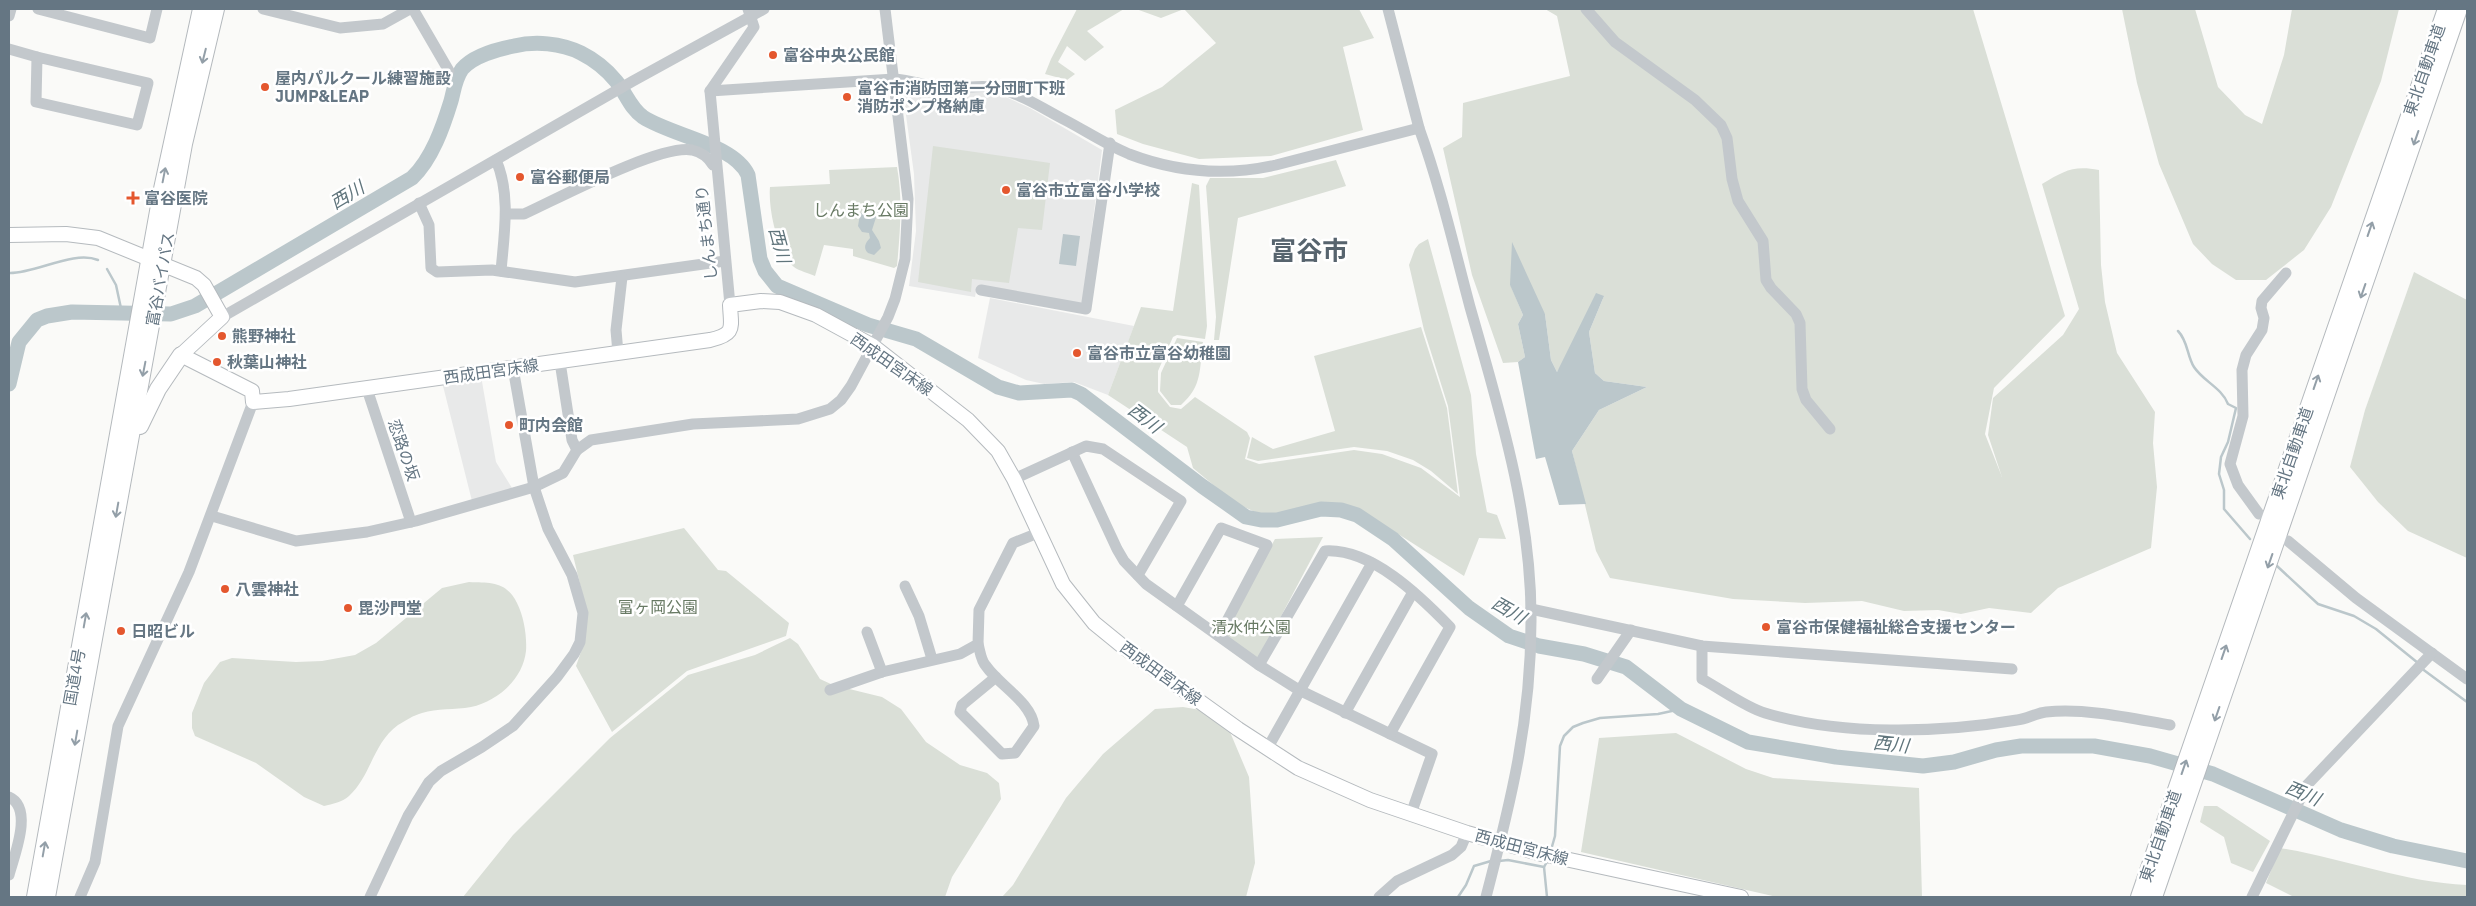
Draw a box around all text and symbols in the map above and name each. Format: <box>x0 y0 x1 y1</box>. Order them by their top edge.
street label: 東北自動車道 <box>2399 21 2449 119</box>
place label: 富谷中央公民館 <box>783 45 895 65</box>
one-way arrow <box>199 48 208 64</box>
marker: 富谷中央公民館 <box>767 49 779 61</box>
place label: 屋内パルクール練習施設 JUMP&LEAP <box>275 68 451 106</box>
place label: 富谷市消防団第一分団町下班 消防ポンプ格納庫 <box>857 78 1065 116</box>
marker: 屋内パルクール練習施設 JUMP&LEAP <box>259 81 271 93</box>
marker: 富谷市消防団第一分団町下班 消防ポンプ格納庫 <box>841 91 853 103</box>
one-way arrow <box>2411 130 2420 145</box>
one-way arrow <box>160 167 170 183</box>
place label: 富谷郵便局 <box>530 167 610 187</box>
marker: 富谷郵便局 <box>514 171 526 183</box>
water label: 西川 <box>326 175 370 214</box>
place label: 富谷市立富谷小学校 <box>1016 180 1160 200</box>
street label: しんまち通り <box>691 184 721 282</box>
marker: 富谷市立富谷小学校 <box>1000 184 1012 196</box>
place label: 富谷医院 <box>144 188 208 208</box>
marker: 富谷医院 <box>126 191 140 205</box>
park label: しんまち公園 <box>813 200 909 220</box>
one-way arrow <box>2365 221 2375 237</box>
water label: 西川 <box>764 225 796 267</box>
street label: 富谷バイパス <box>142 230 178 328</box>
district label: 富谷市 <box>1270 233 1348 267</box>
one-way arrow <box>2358 283 2367 299</box>
place label: 熊野神社 <box>232 326 296 346</box>
street label: 西成田宮床線 <box>847 328 937 400</box>
marker: 熊野神社 <box>216 330 228 342</box>
place label: 富谷市立富谷幼稚園 <box>1087 343 1231 363</box>
marker: 富谷市立富谷幼稚園 <box>1071 347 1083 359</box>
place label: 秋葉山神社 <box>227 352 307 372</box>
street label: 西成田宮床線 <box>442 354 540 388</box>
marker: 秋葉山神社 <box>211 356 223 368</box>
one-way arrow <box>138 361 148 377</box>
one-way arrow <box>2312 375 2322 391</box>
water label: 西川 <box>1124 398 1168 439</box>
street label: 東北自動車道 <box>2267 404 2317 502</box>
place label: 町内会館 <box>519 415 583 435</box>
street label: 恋路の坂 <box>384 416 424 484</box>
marker: 町内会館 <box>503 419 515 431</box>
one-way arrow <box>112 501 122 517</box>
one-way arrow <box>2265 553 2274 568</box>
place label: 八雲神社 <box>235 579 299 599</box>
marker: 八雲神社 <box>219 583 231 595</box>
water label: 西川 <box>1488 591 1532 630</box>
park label: 富ヶ岡公園 <box>618 597 698 617</box>
place label: 毘沙門堂 <box>358 598 422 618</box>
marker: 毘沙門堂 <box>342 602 354 614</box>
one-way arrow <box>80 613 90 629</box>
park label: 清水仲公園 <box>1211 617 1291 637</box>
place label: 富谷市保健福祉総合支援センター <box>1776 617 2016 637</box>
place label: 日昭ビル <box>131 621 195 641</box>
marker: 富谷市保健福祉総合支援センター <box>1760 621 1772 633</box>
marker: 日昭ビル <box>115 625 127 637</box>
street label: 西成田宮床線 <box>1116 637 1206 709</box>
one-way arrow <box>2219 644 2229 660</box>
street label: 国道4号 <box>59 647 89 707</box>
one-way arrow <box>2212 706 2221 722</box>
one-way arrow <box>71 730 81 746</box>
water label: 西川 <box>1872 731 1912 758</box>
one-way arrow <box>2180 760 2189 776</box>
water label: 西川 <box>2282 775 2326 811</box>
street label: 東北自動車道 <box>2135 787 2185 885</box>
street label: 西成田宮床線 <box>1473 825 1571 869</box>
one-way arrow <box>39 842 49 858</box>

